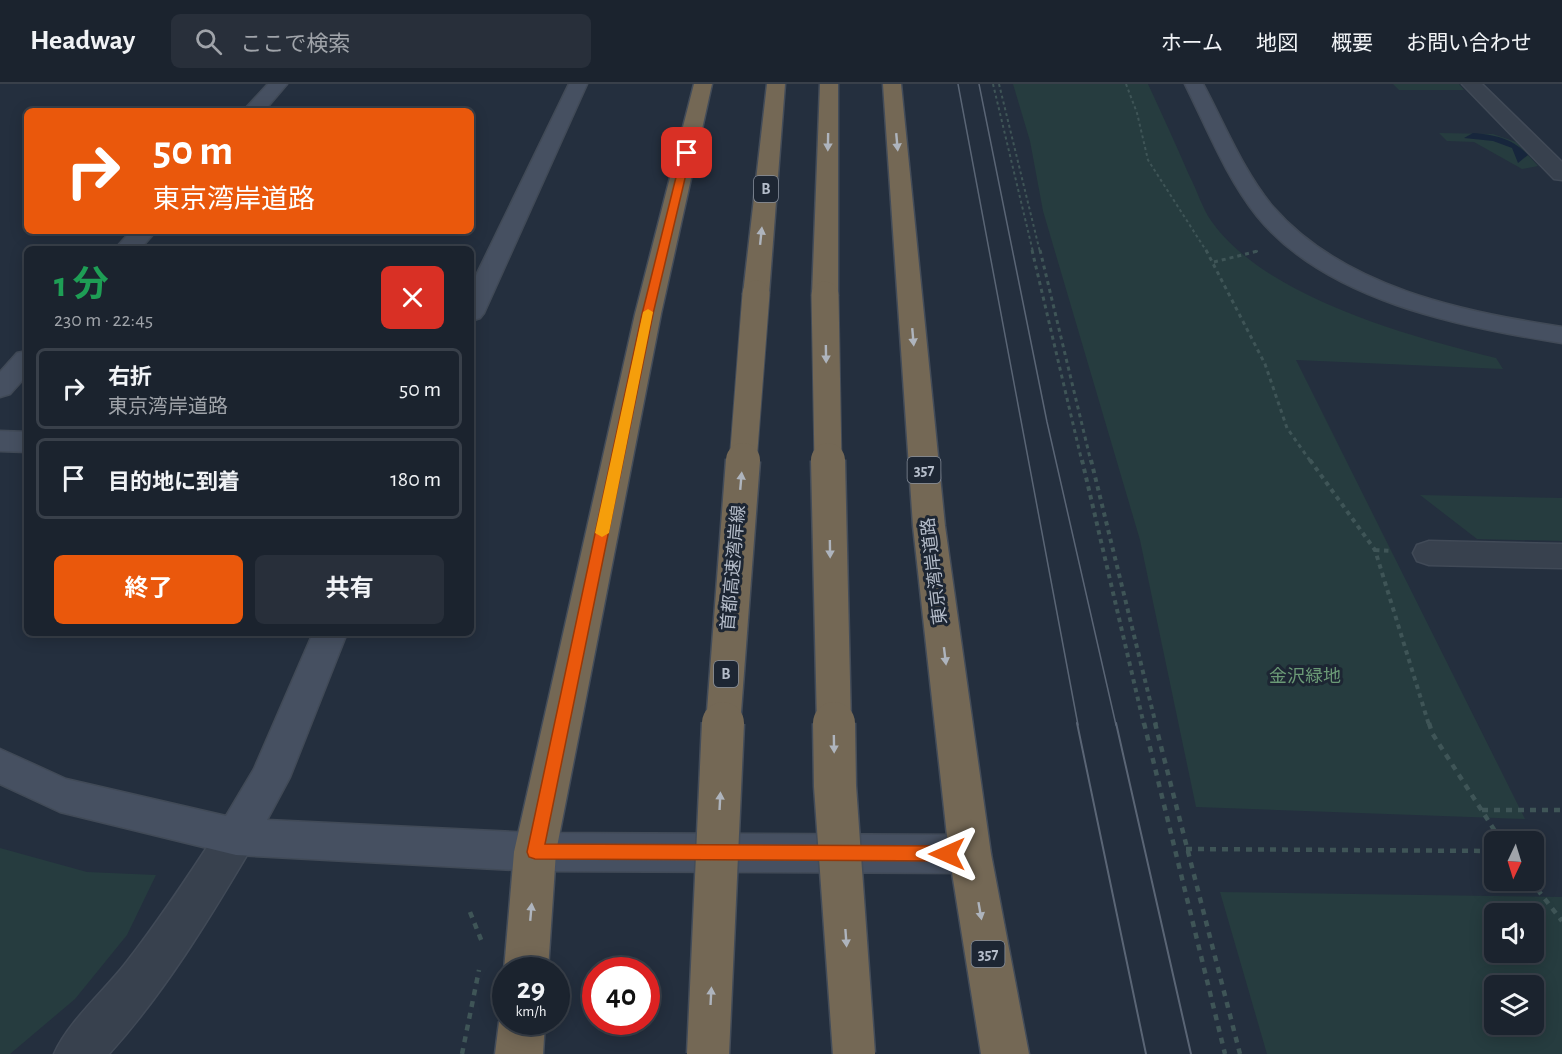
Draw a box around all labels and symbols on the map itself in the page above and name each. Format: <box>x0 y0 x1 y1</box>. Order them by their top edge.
pin <box>661 127 712 178</box>
one-way arrow <box>823 133 833 152</box>
one-way arrow <box>892 133 902 152</box>
road number: B <box>754 176 778 202</box>
one-way arrow <box>756 227 766 246</box>
one-way arrow <box>908 327 918 346</box>
one-way arrow <box>822 344 831 363</box>
road number: 357 <box>908 457 940 483</box>
one-way arrow <box>736 471 746 490</box>
street label: 首都高速湾岸線 <box>718 504 748 632</box>
street label: 東京湾岸道路 <box>918 516 951 626</box>
one-way arrow <box>825 539 835 558</box>
one-way arrow <box>940 647 950 666</box>
road number: B <box>714 661 738 687</box>
park label: 金沢緑地 <box>1269 667 1341 686</box>
one-way arrow <box>829 734 839 753</box>
one-way arrow <box>715 791 724 810</box>
position arrow <box>915 822 979 886</box>
north arrow <box>1484 831 1544 891</box>
one-way arrow <box>976 902 985 921</box>
one-way arrow <box>526 903 535 922</box>
one-way arrow <box>841 929 850 948</box>
road number: 357 <box>972 941 1004 967</box>
speed limit sign: 40 <box>582 957 660 1035</box>
one-way arrow <box>706 986 715 1005</box>

